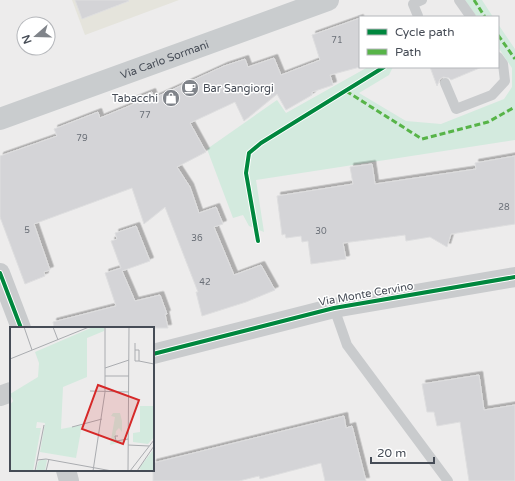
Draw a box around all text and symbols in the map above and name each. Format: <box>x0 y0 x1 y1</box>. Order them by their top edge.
north arrow <box>16 16 56 56</box>
legend <box>359 16 499 68</box>
text: Cycle path <box>395 25 454 39</box>
text: N <box>19 33 35 46</box>
house number: 71 <box>331 35 343 46</box>
street label: Via Carlo Sormani <box>118 37 211 81</box>
text: Path <box>395 45 421 59</box>
cafe icon: Bar Sangiorgi <box>180 78 200 98</box>
place label: Bar Sangiorgi <box>203 82 274 95</box>
shop icon: Tabacchi <box>161 88 181 108</box>
place label: Tabacchi <box>112 92 158 105</box>
house number: 77 <box>139 110 151 121</box>
house number: 79 <box>76 133 88 144</box>
house number: 28 <box>498 202 510 213</box>
house number: 5 <box>24 225 30 236</box>
house number: 30 <box>315 226 327 237</box>
house number: 36 <box>191 233 203 244</box>
house number: 42 <box>199 277 211 288</box>
street label: Via Monte Cervino <box>318 279 415 309</box>
inset map <box>10 327 154 471</box>
scale bar <box>371 439 434 465</box>
text: 20 m <box>377 446 406 460</box>

